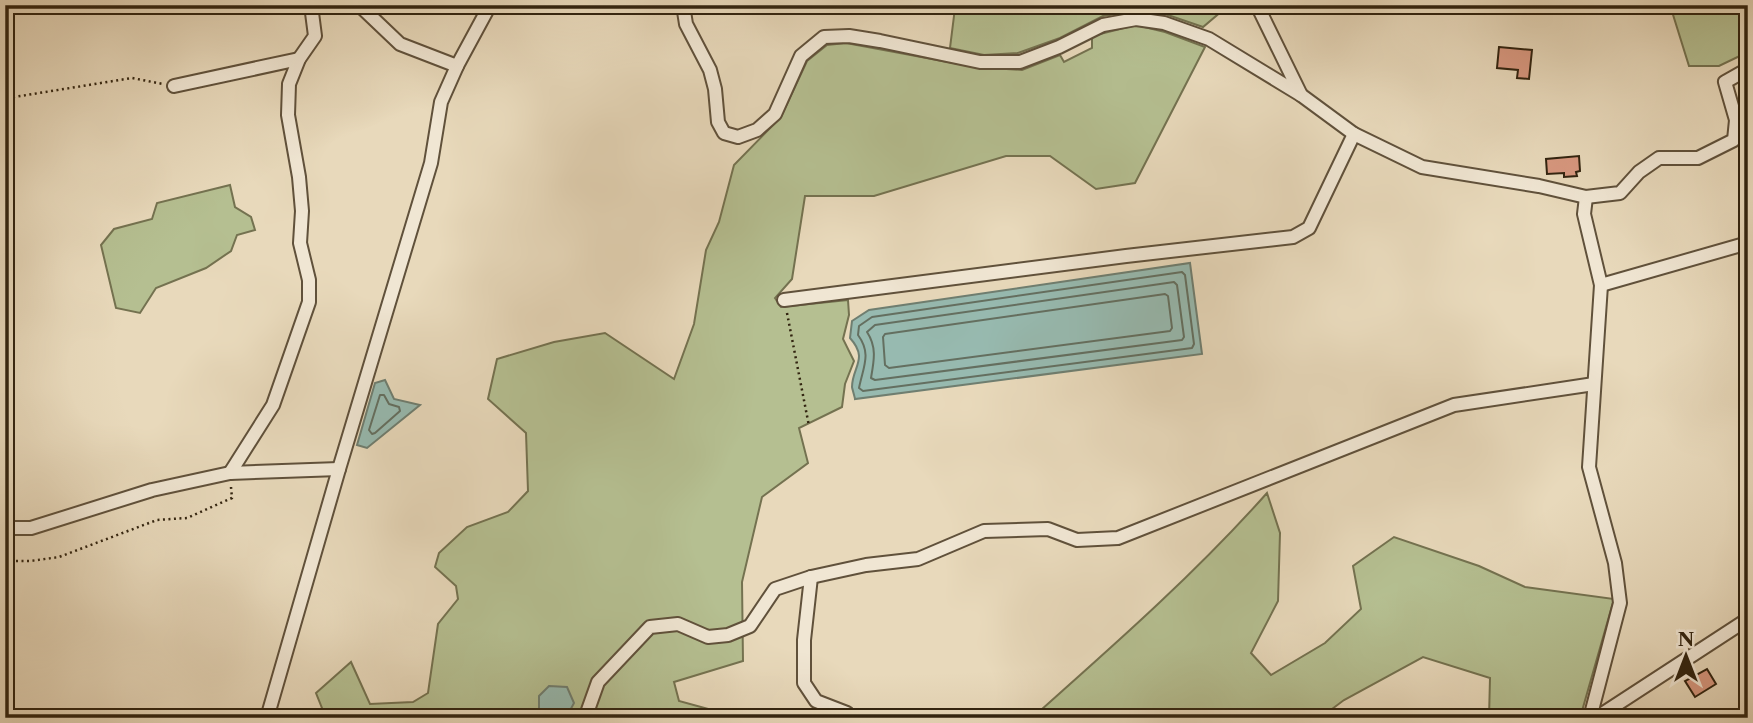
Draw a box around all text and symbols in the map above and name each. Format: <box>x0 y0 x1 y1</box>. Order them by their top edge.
north arrow <box>1652 622 1722 692</box>
text: N <box>1678 628 1694 651</box>

